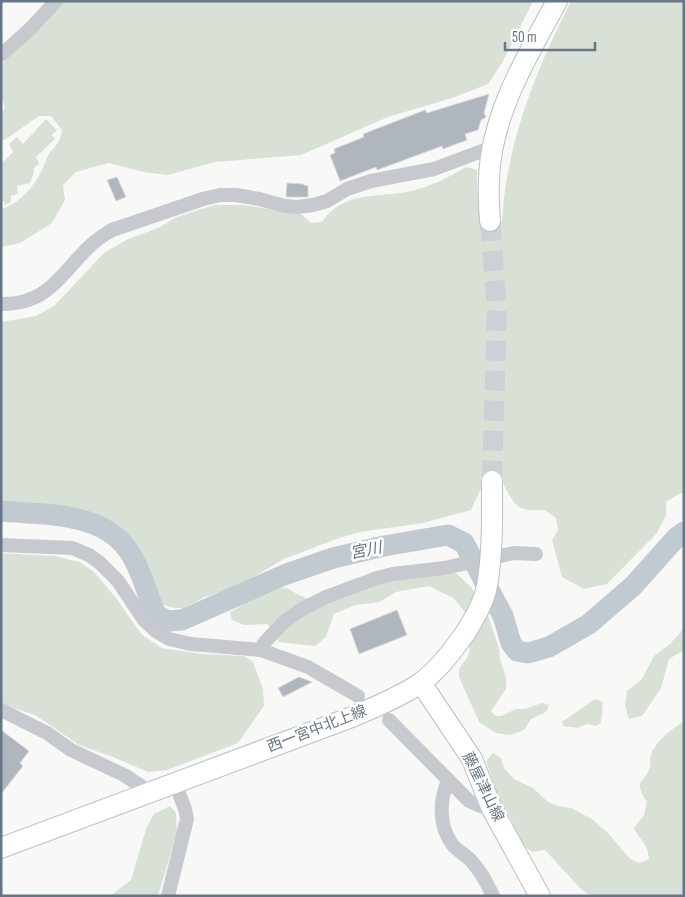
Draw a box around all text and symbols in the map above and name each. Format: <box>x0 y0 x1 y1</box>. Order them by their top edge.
scale bar <box>505 20 595 52</box>
text: 50 m <box>512 28 537 47</box>
water label: 宮川 <box>348 538 385 563</box>
street label: 西一宮中北上線 <box>265 701 369 757</box>
street label: 藤屋津山線 <box>458 749 508 825</box>

